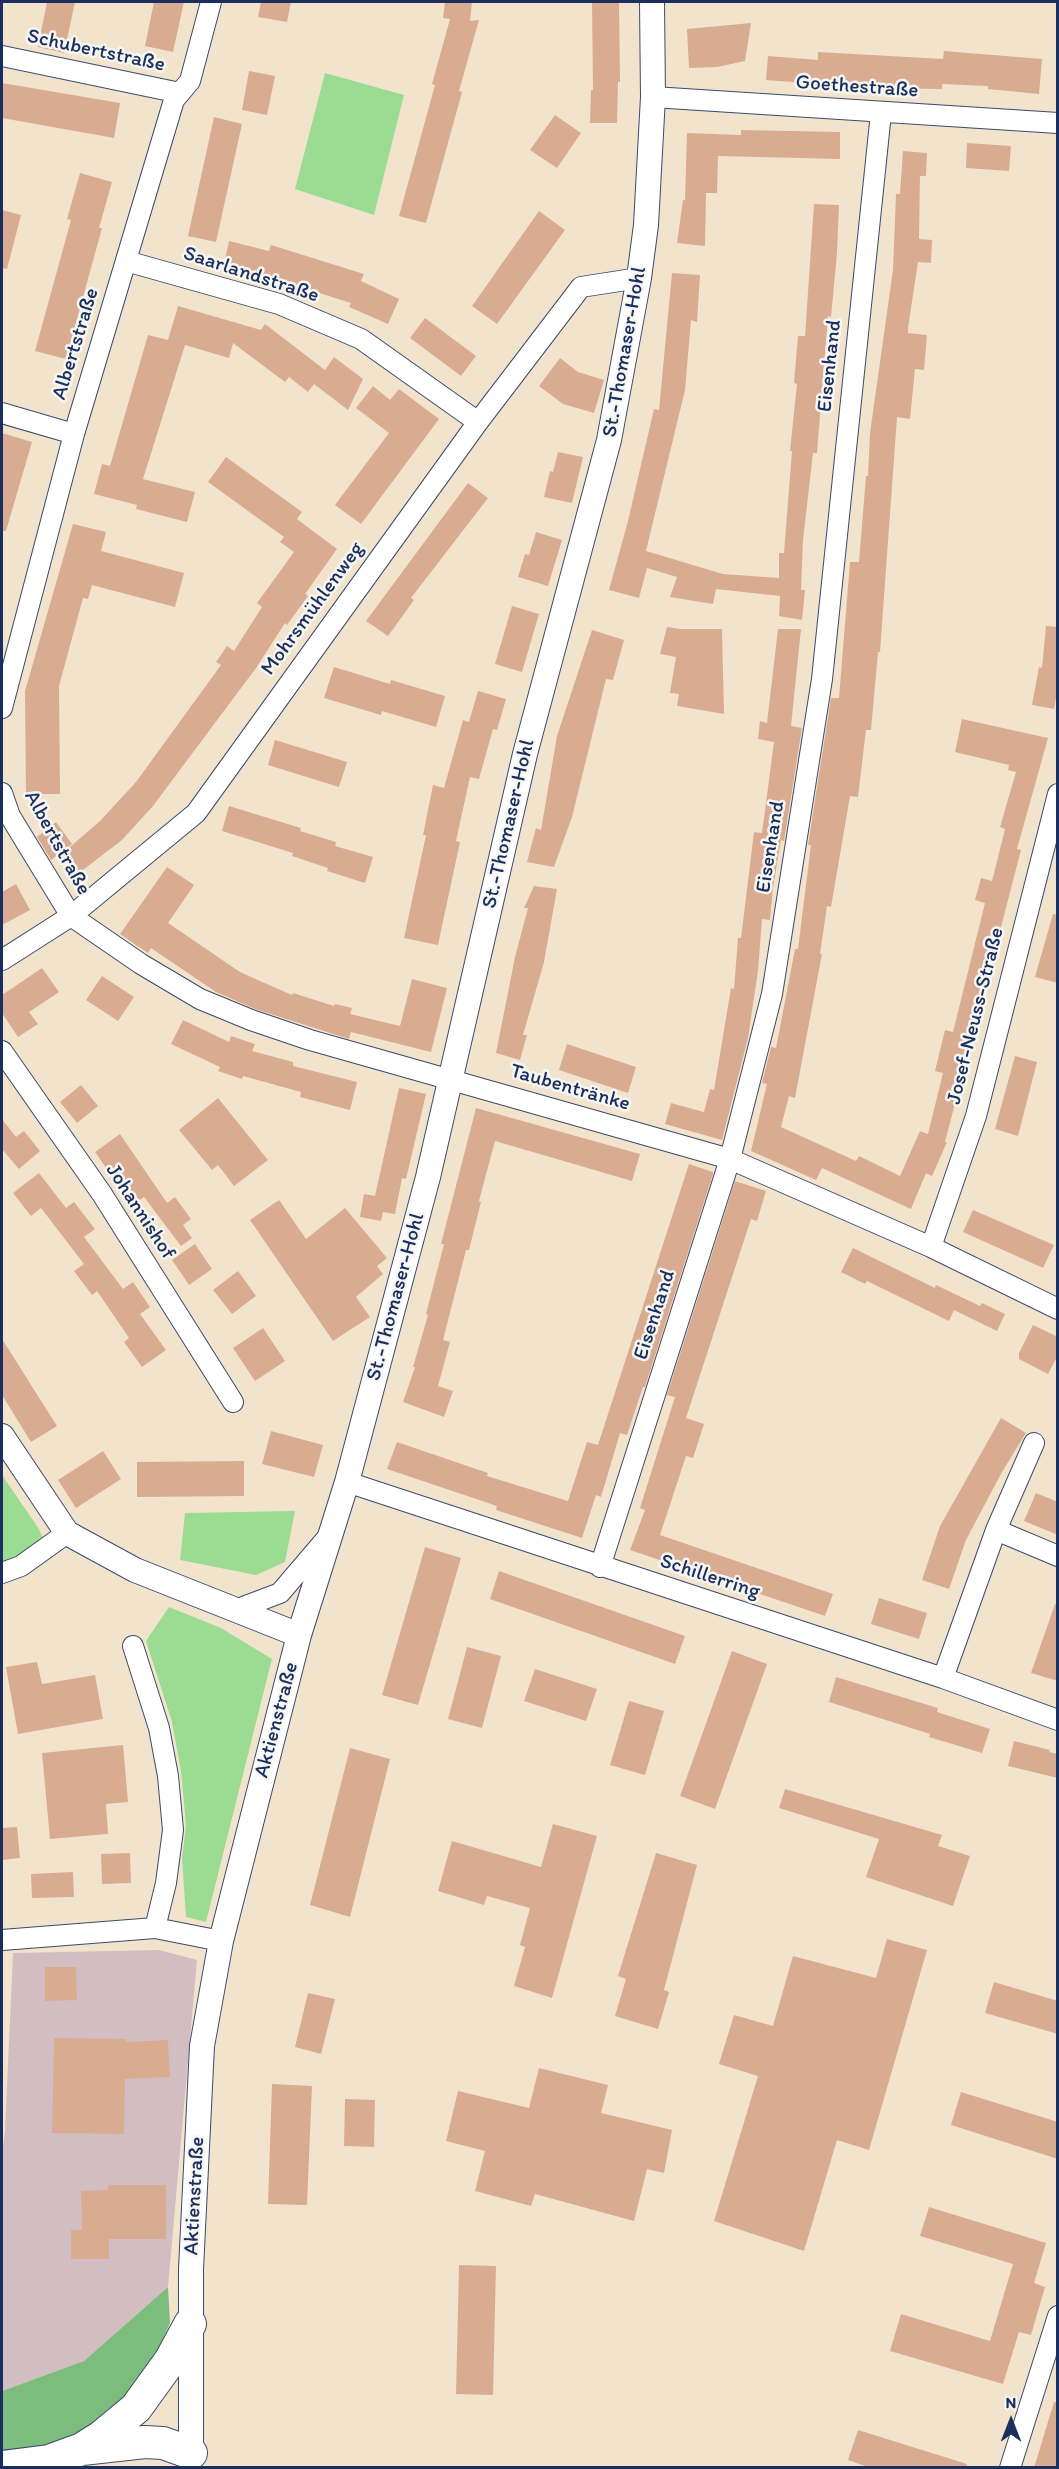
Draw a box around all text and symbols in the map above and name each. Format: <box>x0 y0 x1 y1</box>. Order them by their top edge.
street label: Schubertstraße <box>25 24 167 78</box>
street label: Goethestraße <box>795 70 919 104</box>
street label: Saarlandstraße <box>180 241 322 309</box>
street label: St.-Thomaser-Hohl <box>598 265 652 439</box>
street label: Albertstraße <box>47 285 105 403</box>
street label: Eisenhand <box>813 319 847 413</box>
street label: Mohrsmühlenweg <box>256 537 370 681</box>
street label: St.-Thomaser-Hohl <box>477 737 541 911</box>
street label: Albertstraße <box>18 786 96 900</box>
street label: Eisenhand <box>751 799 791 895</box>
street label: Josef-Neuss-Straße <box>942 925 1010 1107</box>
street label: Taubentränke <box>507 1059 633 1117</box>
street label: Johannishof <box>100 1159 180 1265</box>
street label: St.-Thomaser-Hohl <box>361 1210 431 1384</box>
street label: Eisenhand <box>629 1267 681 1363</box>
street label: Schillerring <box>657 1549 763 1605</box>
street label: Aktienstraße <box>249 1659 305 1781</box>
street label: Aktienstraße <box>179 2136 211 2256</box>
north arrow <box>981 2391 1041 2451</box>
text: N <box>1006 2393 1016 2412</box>

